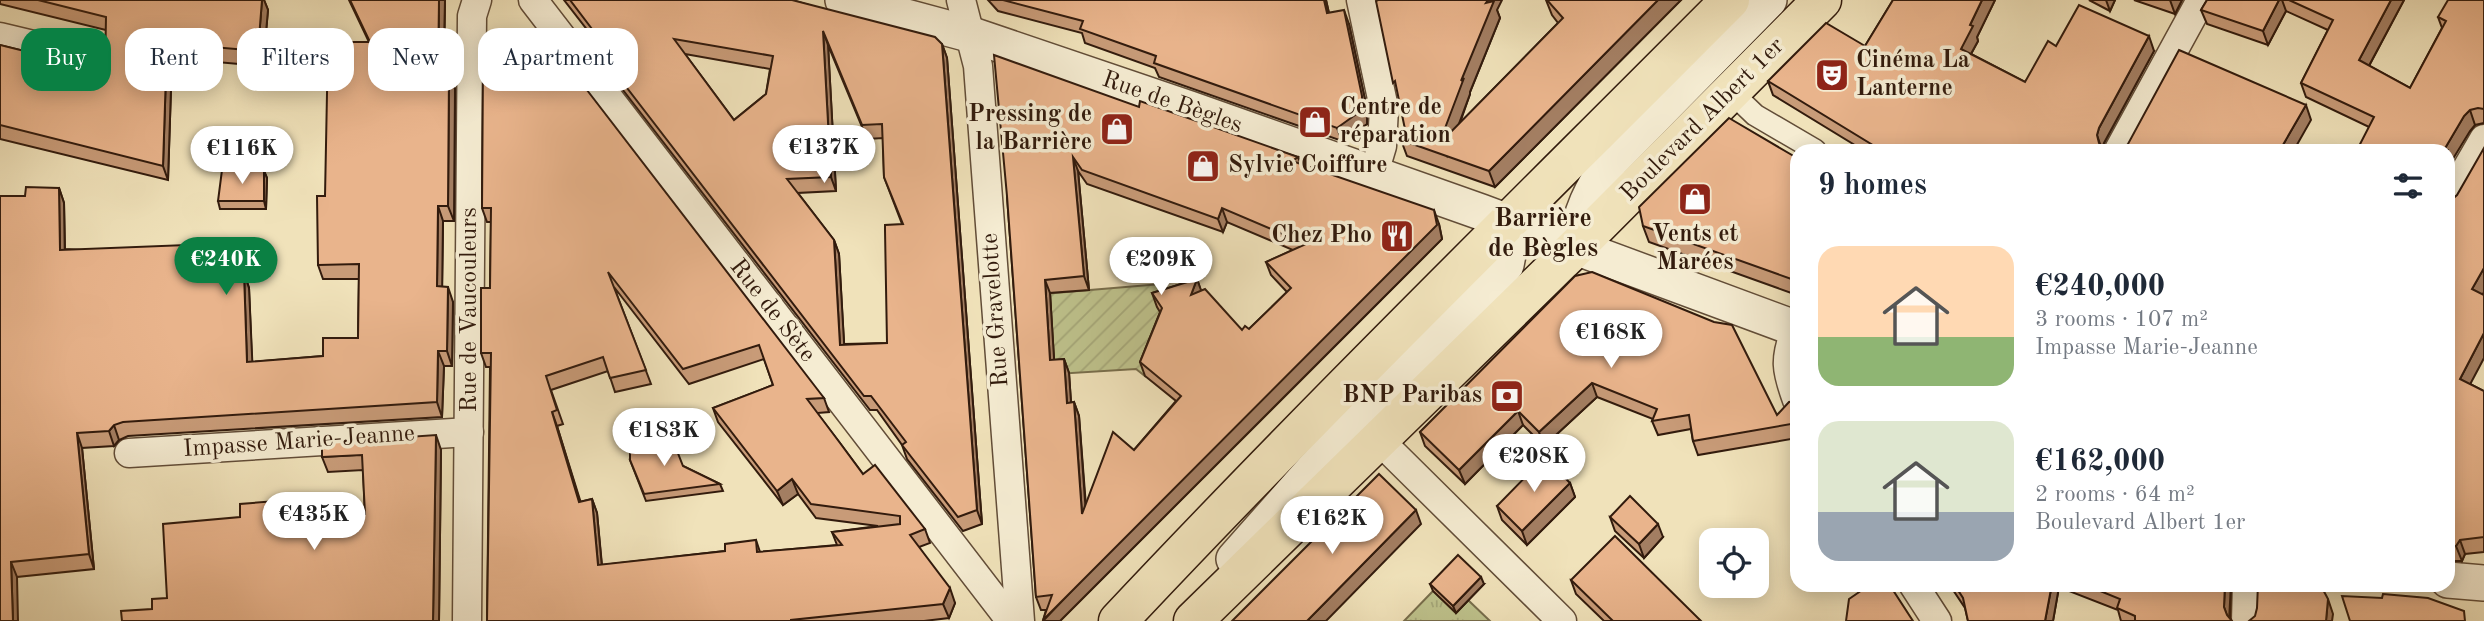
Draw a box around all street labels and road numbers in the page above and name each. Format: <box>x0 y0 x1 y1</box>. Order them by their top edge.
street label: Boulevard Albert 1er <box>1617 34 1789 206</box>
street label: Rue de Bègles <box>1099 68 1245 138</box>
street label: Rue de Vaucouleurs <box>458 207 482 413</box>
street label: Rue Gravelotte <box>979 232 1013 388</box>
street label: Rue de Sète <box>725 255 819 367</box>
street label: Impasse Marie-Jeanne <box>182 422 416 462</box>

